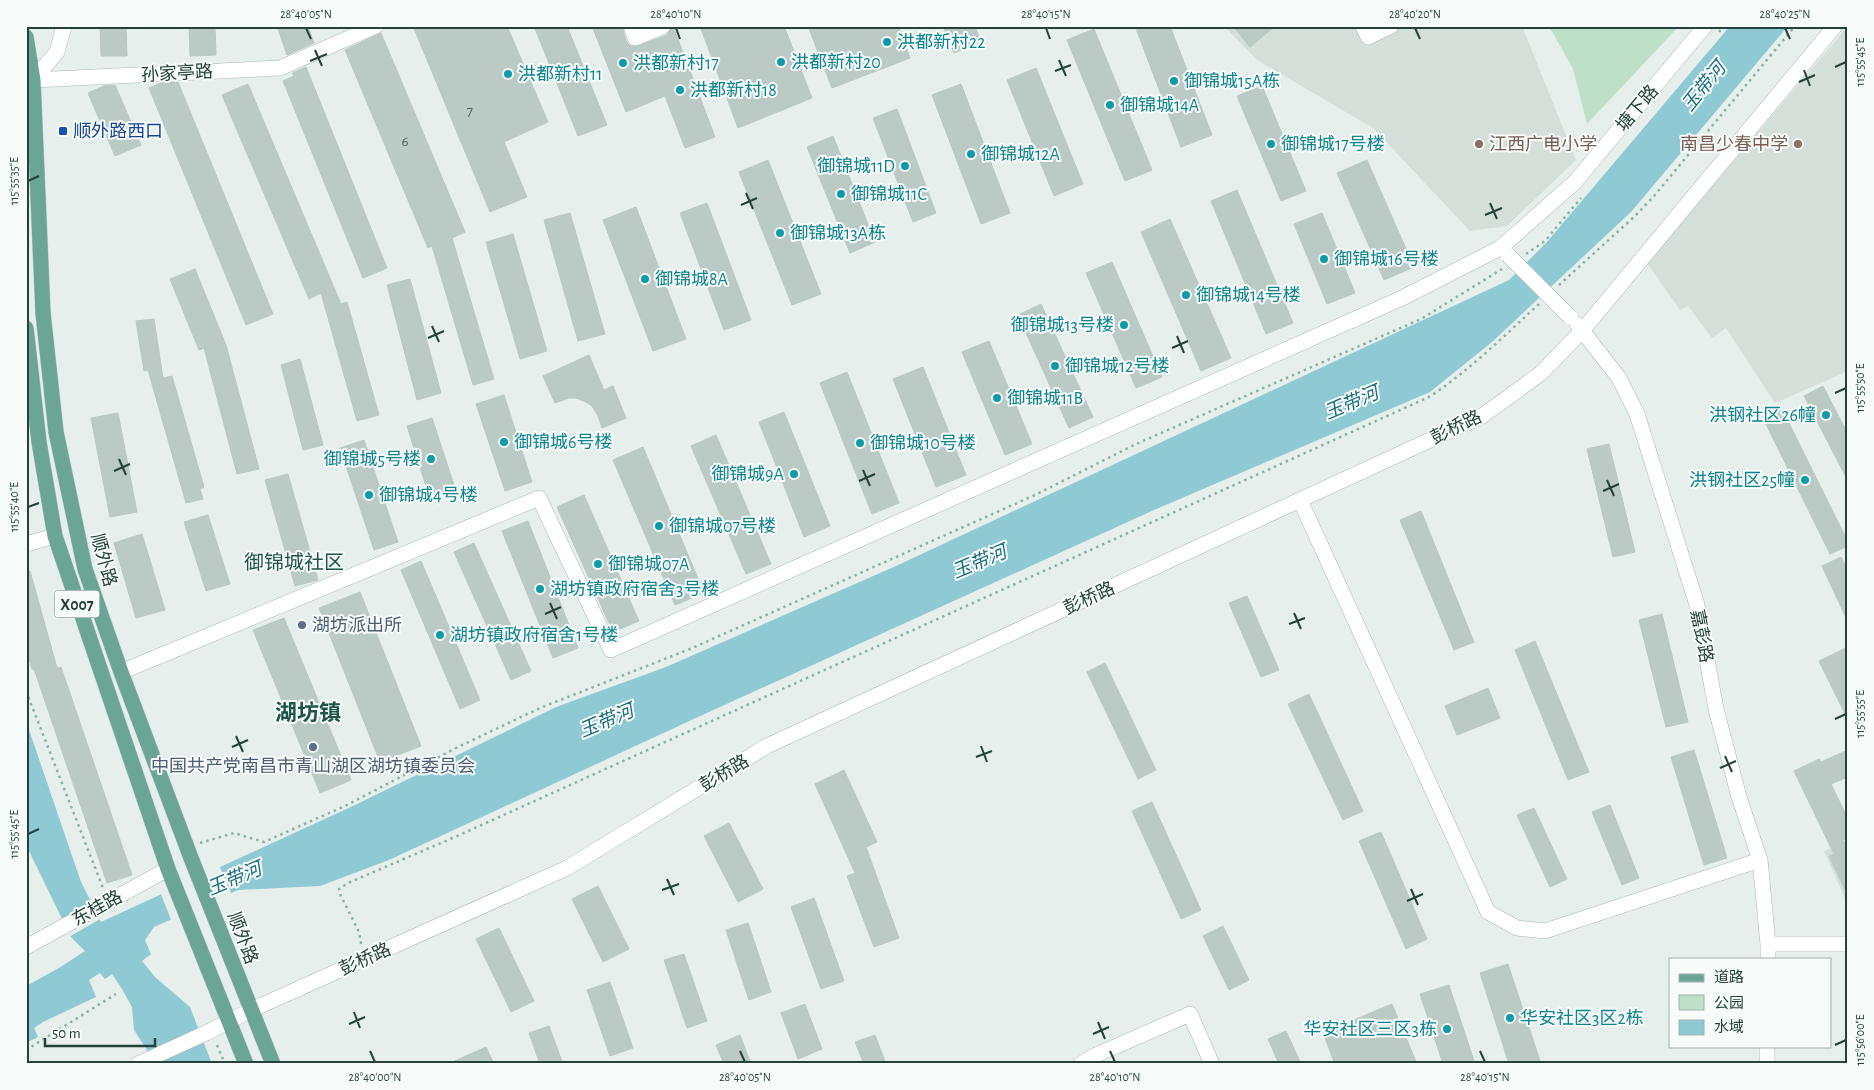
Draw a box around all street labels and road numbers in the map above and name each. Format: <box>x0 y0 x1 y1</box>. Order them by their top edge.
street label: 孙家亭路 <box>141 61 213 85</box>
street label: 塘下路 <box>1612 81 1662 135</box>
street label: 彭桥路 <box>1427 406 1485 448</box>
street label: 顺外路 <box>87 531 121 589</box>
street label: 彭桥路 <box>1060 578 1118 618</box>
road number: X007 <box>54 590 100 618</box>
street label: 嘉彭路 <box>1687 608 1717 664</box>
street label: 彭桥路 <box>696 751 752 795</box>
street label: 东桂路 <box>69 886 125 930</box>
street label: 顺外路 <box>224 909 262 967</box>
street label: 彭桥路 <box>336 939 394 979</box>

